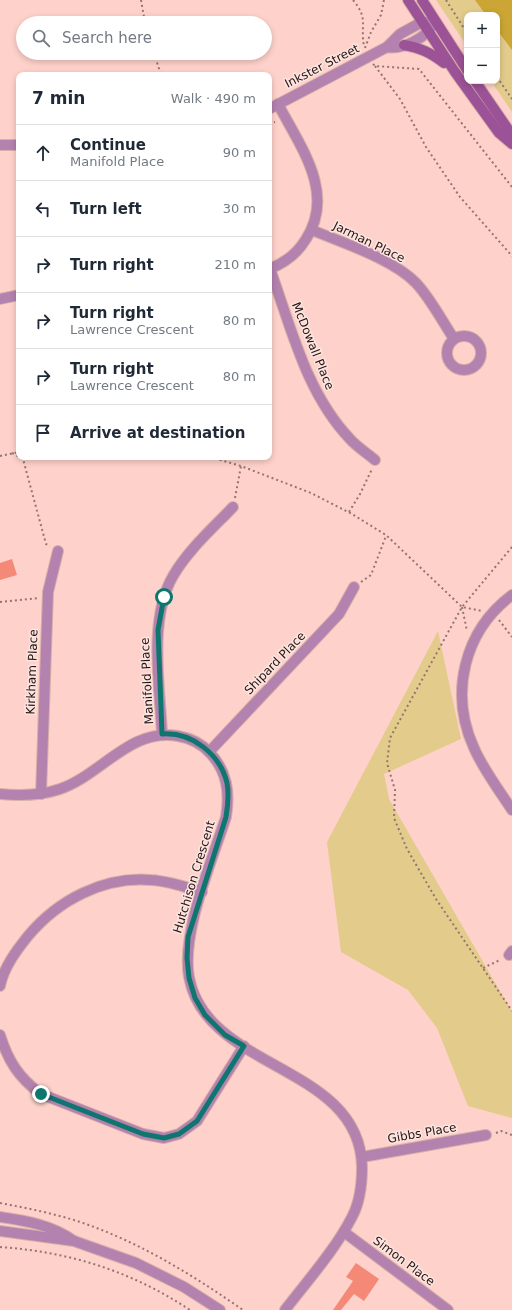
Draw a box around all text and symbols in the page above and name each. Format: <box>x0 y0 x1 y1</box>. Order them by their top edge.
map controls <box>464 12 500 84</box>
button: + <box>464 12 500 48</box>
search box <box>16 16 272 60</box>
icon: search <box>30 27 52 49</box>
text: Search here <box>62 29 152 47</box>
street label: Inkster Street <box>282 41 362 91</box>
button: − <box>464 48 500 84</box>
text: 7 min <box>32 88 85 108</box>
text: Walk · 490 m <box>171 91 256 106</box>
text: Continue <box>70 136 146 154</box>
icon: ahead <box>32 142 54 164</box>
text: 90 m <box>223 145 256 160</box>
text: Manifold Place <box>70 154 164 169</box>
icon: left <box>32 198 54 220</box>
text: Turn left <box>70 200 142 218</box>
text: 30 m <box>223 201 256 216</box>
street label: Jarman Place <box>330 218 407 265</box>
icon: right <box>32 254 54 276</box>
text: Turn right <box>70 256 154 274</box>
text: 210 m <box>214 257 256 272</box>
street label: McDowall Place <box>289 300 337 392</box>
text: Turn right <box>70 304 154 322</box>
icon: right <box>32 310 54 332</box>
text: 80 m <box>223 313 256 328</box>
text: Lawrence Crescent <box>70 322 194 337</box>
text: Turn right <box>70 360 154 378</box>
icon: right <box>32 366 54 388</box>
text: 80 m <box>223 369 256 384</box>
text: Lawrence Crescent <box>70 378 194 393</box>
icon: arrive <box>32 422 54 444</box>
text: Arrive at destination <box>70 424 245 442</box>
route start <box>155 588 173 606</box>
street label: Kirkham Place <box>24 629 40 715</box>
street label: Shipard Place <box>242 629 308 697</box>
street label: Manifold Place <box>138 637 156 725</box>
street label: Hutchison Crescent <box>170 819 218 935</box>
route end <box>32 1085 50 1103</box>
street label: Gibbs Place <box>386 1120 458 1146</box>
street label: Simon Place <box>371 1233 437 1289</box>

